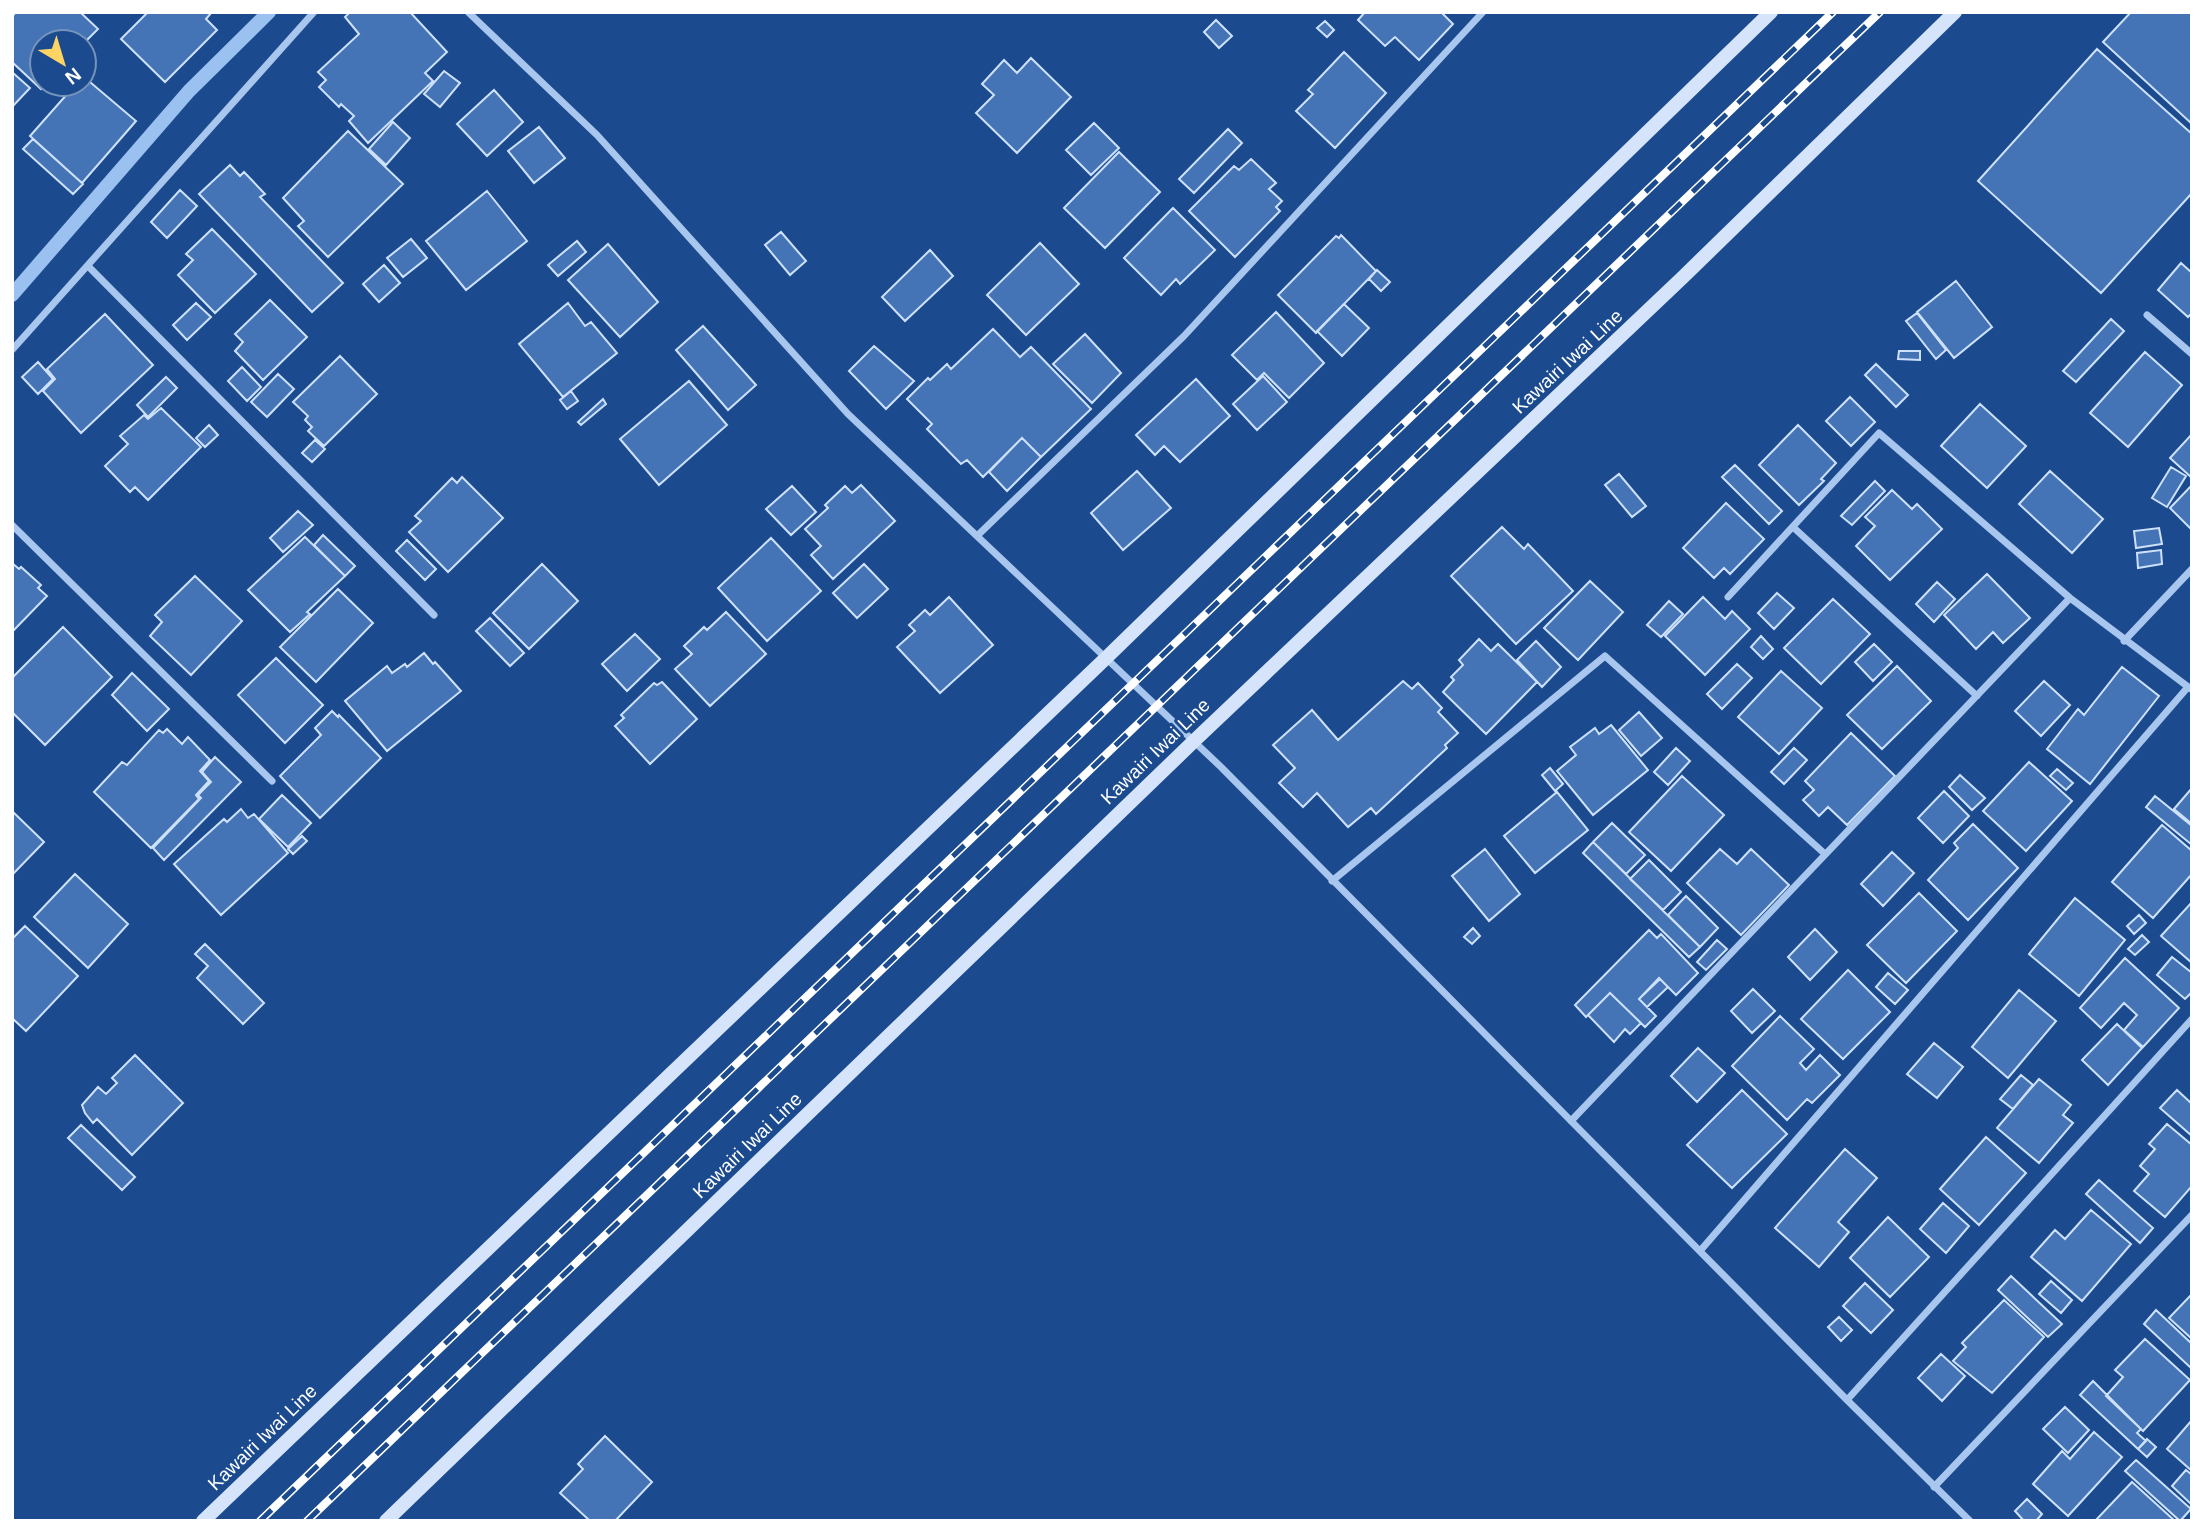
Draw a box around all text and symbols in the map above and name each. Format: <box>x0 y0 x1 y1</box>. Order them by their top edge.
north arrow <box>28 28 98 98</box>
text: N <box>61 64 85 89</box>
street label: Kawairi Iwai Line <box>1508 305 1627 418</box>
street label: Kawairi Iwai Line <box>1097 694 1214 808</box>
street label: Kawairi Iwai Line <box>689 1088 806 1202</box>
street label: Kawairi Iwai Line <box>204 1380 321 1494</box>

